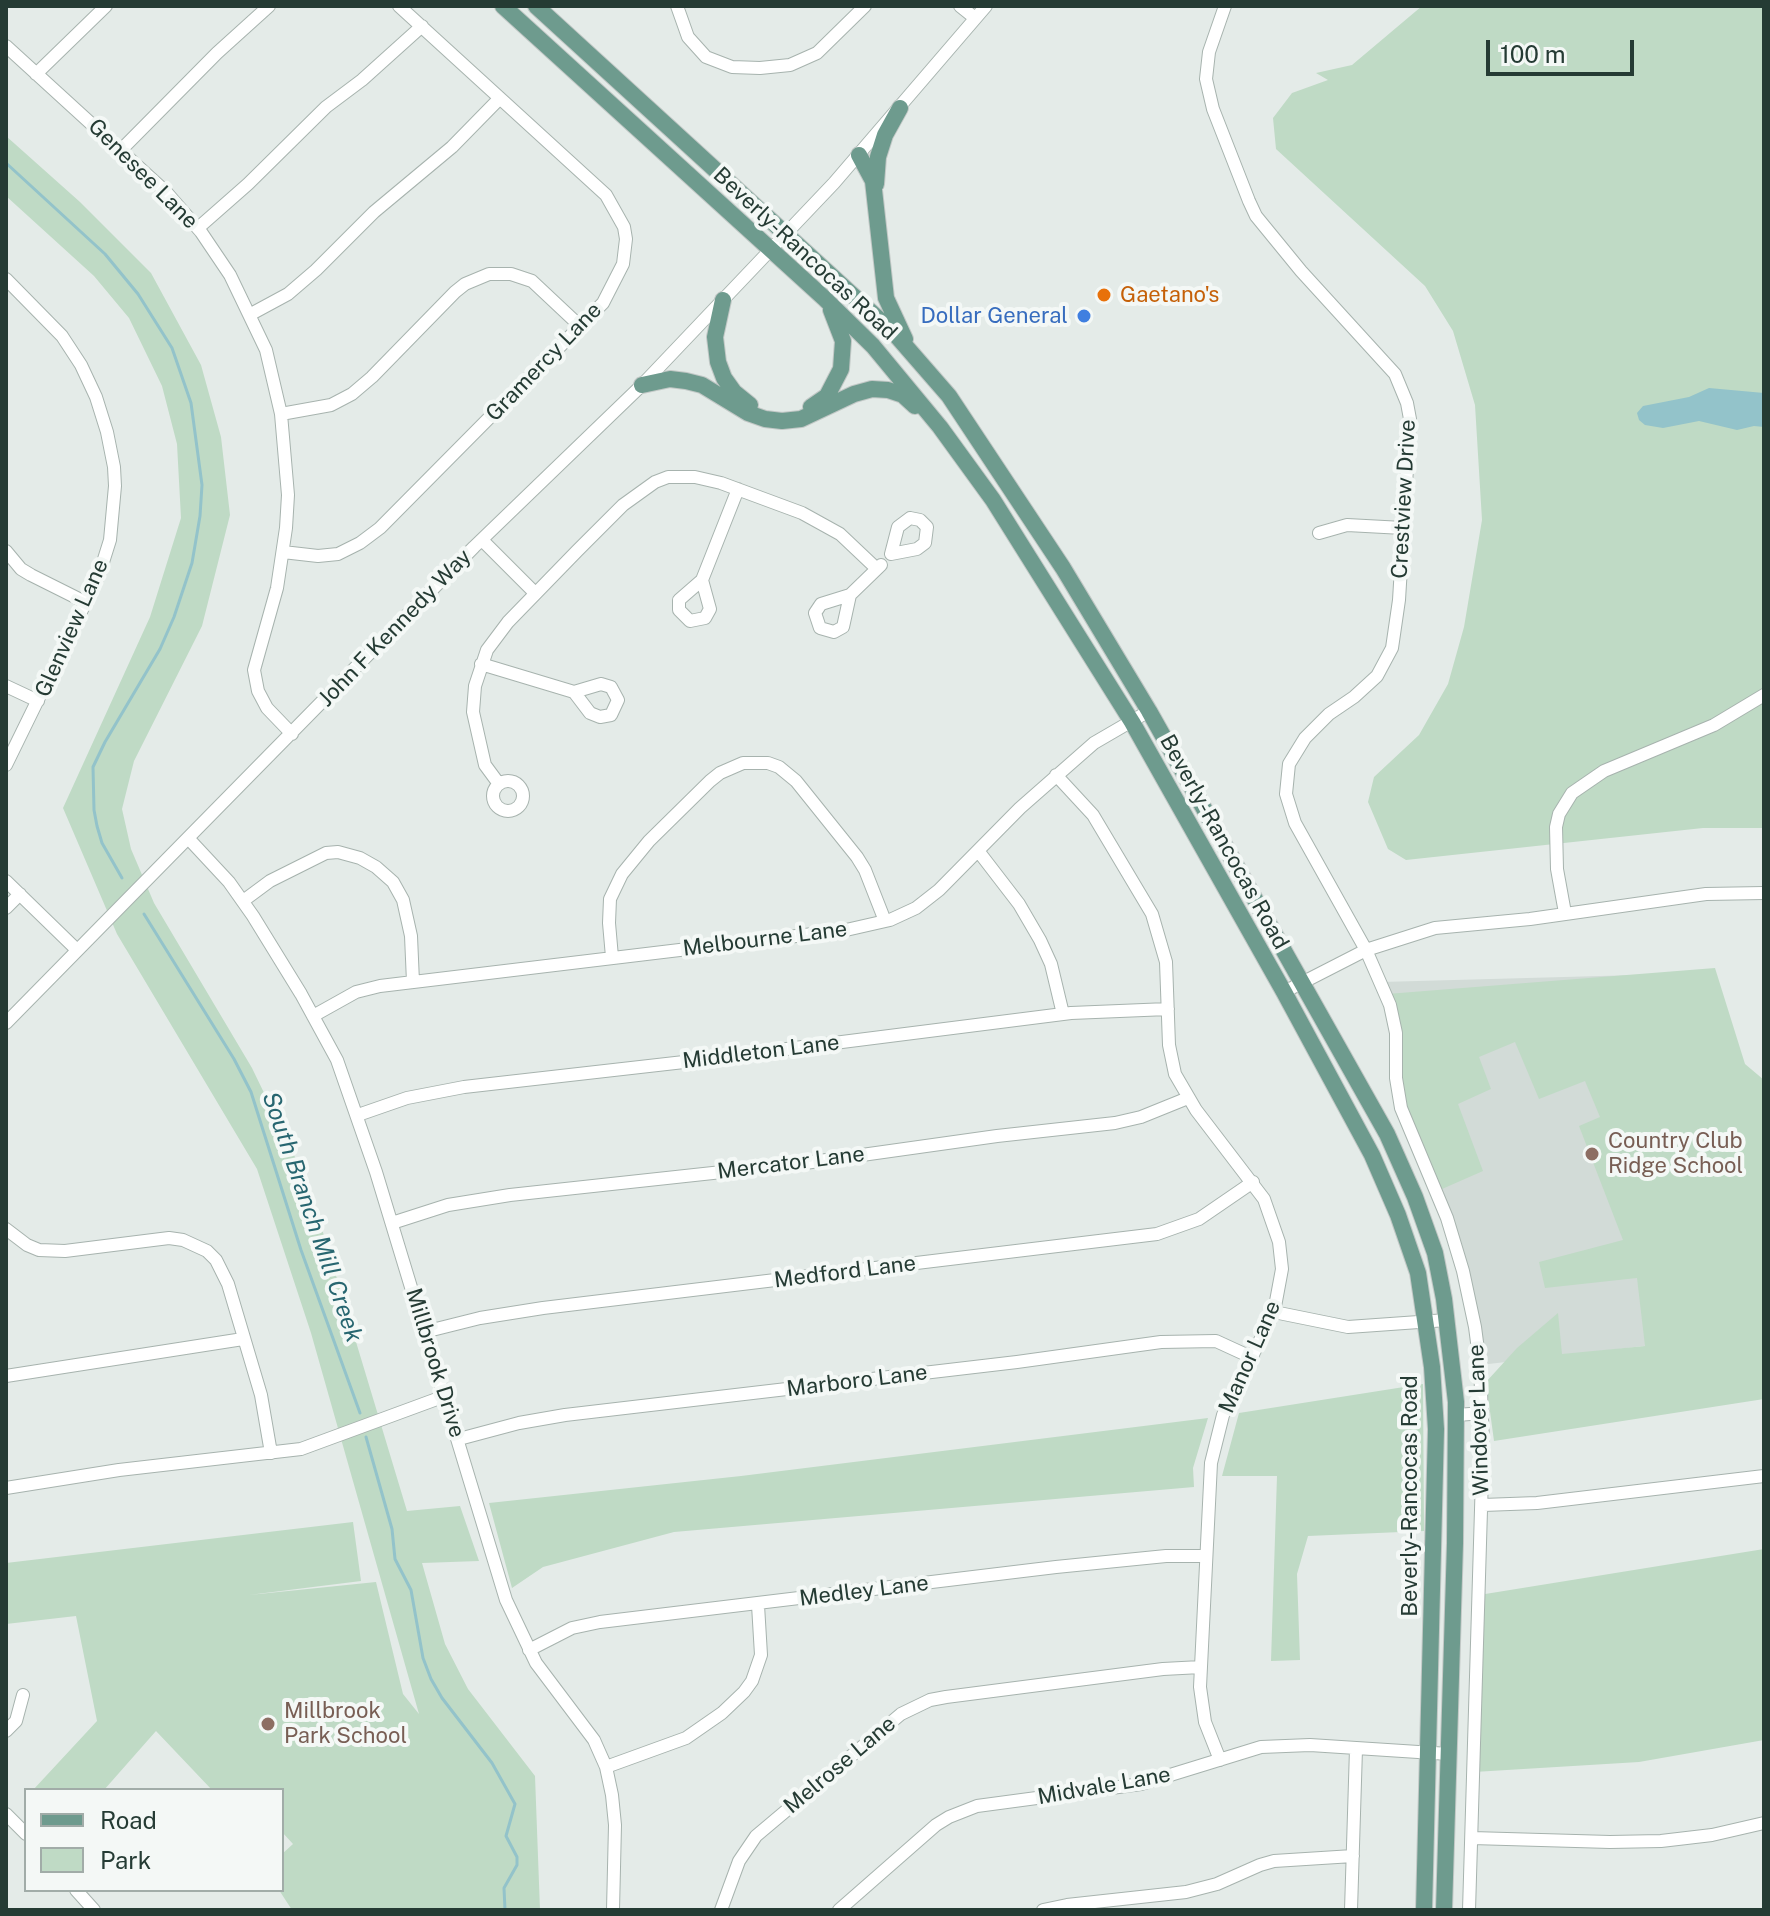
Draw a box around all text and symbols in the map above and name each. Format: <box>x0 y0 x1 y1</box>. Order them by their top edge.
scale bar <box>1490 24 1638 74</box>
text: 100 m <box>1500 40 1566 68</box>
street label: Genesee Lane <box>82 113 204 235</box>
street label: Beverly-Rancocas Road <box>708 162 902 346</box>
place label: Gaetano's <box>1120 282 1219 308</box>
marker: Gaetano's <box>1095 286 1113 304</box>
street label: Gramercy Lane <box>481 297 607 427</box>
place label: Dollar General <box>921 303 1068 329</box>
marker: Dollar General <box>1075 307 1093 325</box>
street label: Crestview Drive <box>1387 419 1421 579</box>
street label: John F Kennedy Way <box>313 544 477 712</box>
street label: Glenview Lane <box>30 555 114 701</box>
street label: Beverly-Rancocas Road <box>1154 730 1294 954</box>
street label: Melbourne Lane <box>681 916 849 962</box>
street label: Middleton Lane <box>681 1029 841 1075</box>
water label: South Branch Mill Creek <box>256 1088 368 1346</box>
place label: Country Club Ridge School <box>1608 1128 1743 1180</box>
street label: Mercator Lane <box>716 1141 866 1185</box>
marker: Country Club Ridge School <box>1583 1145 1601 1163</box>
street label: Medford Lane <box>773 1250 917 1294</box>
street label: Millbrook Drive <box>400 1285 470 1441</box>
street label: Manor Lane <box>1213 1297 1287 1417</box>
street label: Windover Lane <box>1463 1344 1495 1496</box>
street label: Marboro Lane <box>785 1359 929 1403</box>
street label: Beverly-Rancocas Road <box>1397 1375 1423 1617</box>
street label: Medley Lane <box>798 1570 930 1612</box>
place label: Millbrook Park School <box>284 1698 407 1750</box>
street label: Melrose Lane <box>779 1711 901 1819</box>
marker: Millbrook Park School <box>259 1715 277 1733</box>
street label: Midvale Lane <box>1035 1761 1173 1811</box>
legend <box>24 1788 284 1892</box>
text: Road <box>100 1806 157 1834</box>
text: Park <box>100 1846 151 1874</box>

